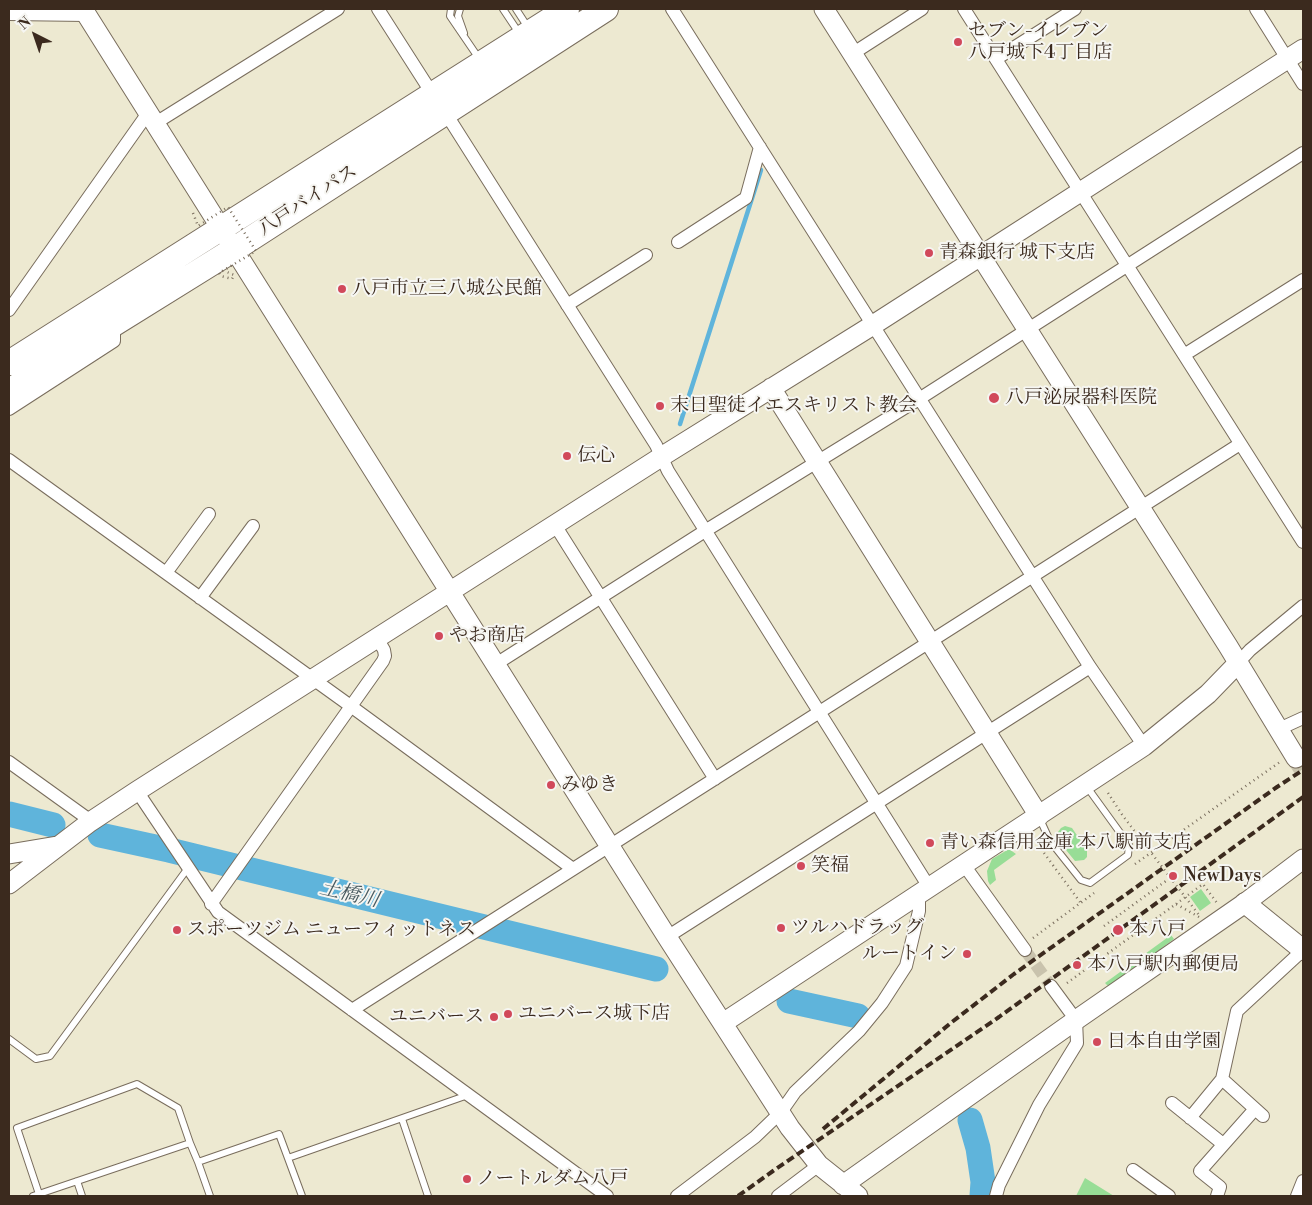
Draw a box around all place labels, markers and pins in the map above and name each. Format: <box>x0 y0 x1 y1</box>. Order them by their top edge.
place label: セブン-イレブン 八戸城下4丁目店 <box>968 20 1112 64</box>
marker: セブン-イレブン 八戸城下4丁目店 <box>952 36 964 48</box>
place label: 青森銀行 城下支店 <box>939 242 1095 264</box>
marker: 青森銀行 城下支店 <box>923 247 935 259</box>
place label: 八戸市立三八城公民館 <box>352 278 542 300</box>
marker: 八戸市立三八城公民館 <box>336 283 348 295</box>
place label: 八戸泌尿器科医院 <box>1005 387 1157 409</box>
marker: 八戸泌尿器科医院 <box>987 391 1001 405</box>
place label: 末日聖徒イエスキリスト教会 <box>670 395 917 417</box>
marker: 末日聖徒イエスキリスト教会 <box>654 400 666 412</box>
place label: 伝心 <box>577 445 615 467</box>
marker: 伝心 <box>561 450 573 462</box>
place label: やお商店 <box>449 625 525 647</box>
marker: やお商店 <box>433 630 445 642</box>
place label: みゆき <box>561 774 618 796</box>
marker: みゆき <box>545 779 557 791</box>
place label: 青い森信用金庫 本八駅前支店 <box>940 832 1191 854</box>
marker: 青い森信用金庫 本八駅前支店 <box>924 837 936 849</box>
place label: 笑福 <box>811 855 849 877</box>
marker: 笑福 <box>795 860 807 872</box>
place label: NewDays <box>1183 865 1261 887</box>
marker: NewDays <box>1167 870 1179 882</box>
place label: ツルハドラッグ <box>791 917 924 939</box>
place label: スポーツジム ニューフィットネス <box>187 919 476 941</box>
place label: 本八戸 <box>1129 919 1186 941</box>
marker: ツルハドラッグ <box>775 922 787 934</box>
marker: 本八戸 <box>1111 923 1125 937</box>
marker: スポーツジム ニューフィットネス <box>171 924 183 936</box>
place label: ルートイン <box>862 943 957 965</box>
marker: ルートイン <box>961 948 973 960</box>
place label: 本八戸駅内郵便局 <box>1087 954 1239 976</box>
marker: 本八戸駅内郵便局 <box>1071 959 1083 971</box>
place label: ユニバース城下店 <box>518 1003 670 1025</box>
place label: ユニバース <box>389 1006 484 1028</box>
marker: ユニバース城下店 <box>502 1008 514 1020</box>
marker: ユニバース <box>488 1011 500 1023</box>
place label: 日本自由学園 <box>1107 1031 1221 1053</box>
marker: 日本自由学園 <box>1091 1036 1103 1048</box>
place label: ノートルダム八戸 <box>477 1168 628 1190</box>
marker: ノートルダム八戸 <box>461 1173 473 1185</box>

